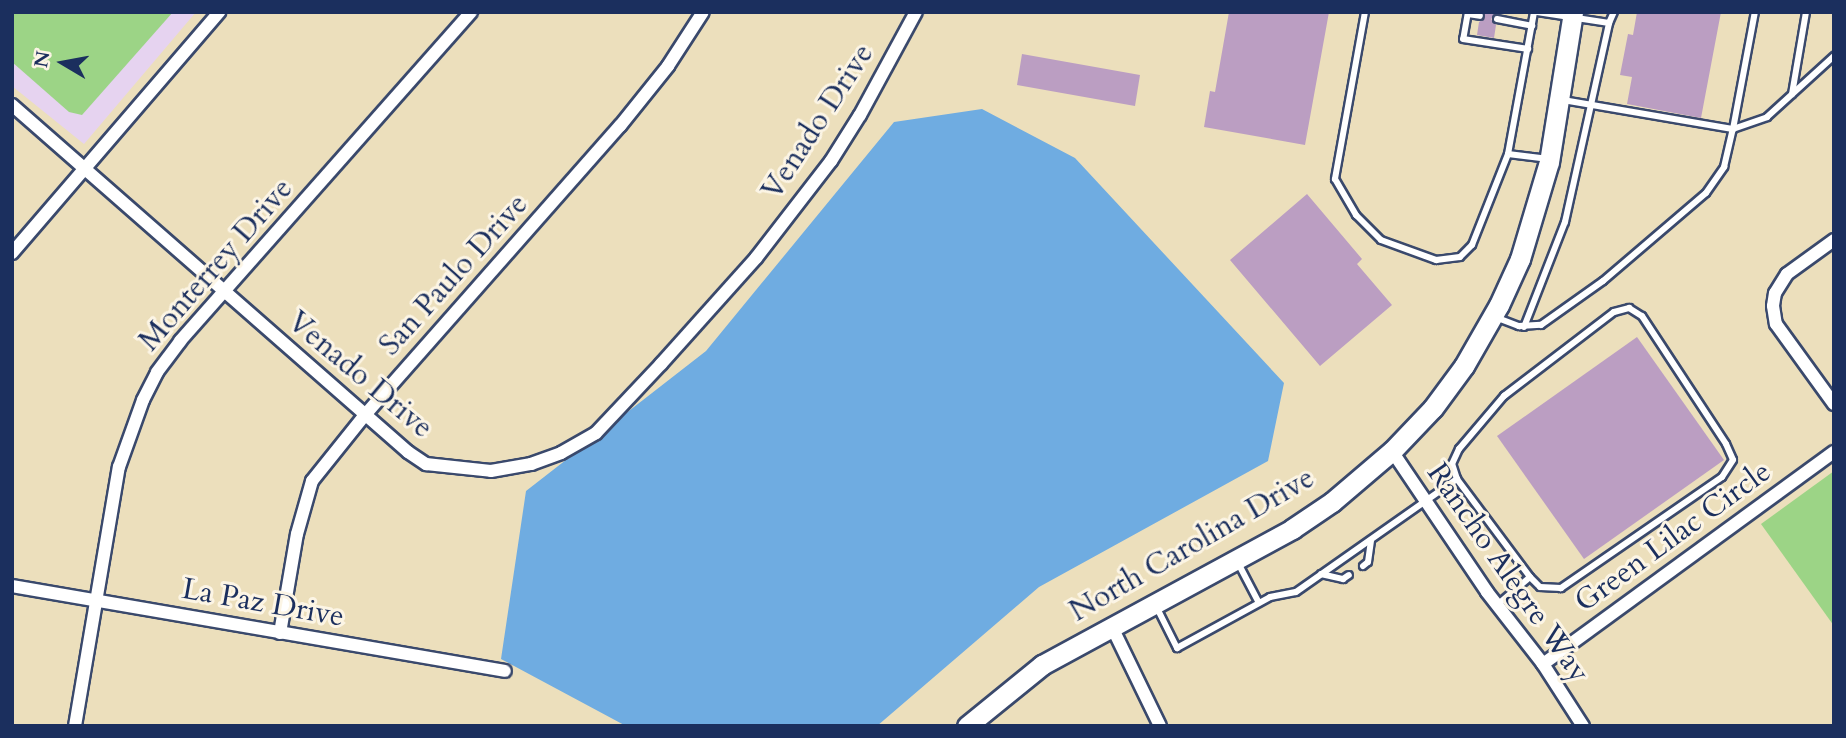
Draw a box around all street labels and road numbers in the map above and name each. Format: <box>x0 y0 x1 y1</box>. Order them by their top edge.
street label: Venado Drive <box>754 37 882 207</box>
street label: Monterrey Drive <box>131 171 301 359</box>
street label: San Paulo Drive <box>372 187 536 363</box>
street label: Venado Drive <box>280 304 440 446</box>
street label: Green Lilac Circle <box>1568 454 1778 620</box>
street label: Rancho Alegre Way <box>1419 457 1597 689</box>
street label: North Carolina Drive <box>1063 460 1321 630</box>
street label: La Paz Drive <box>179 571 347 635</box>

